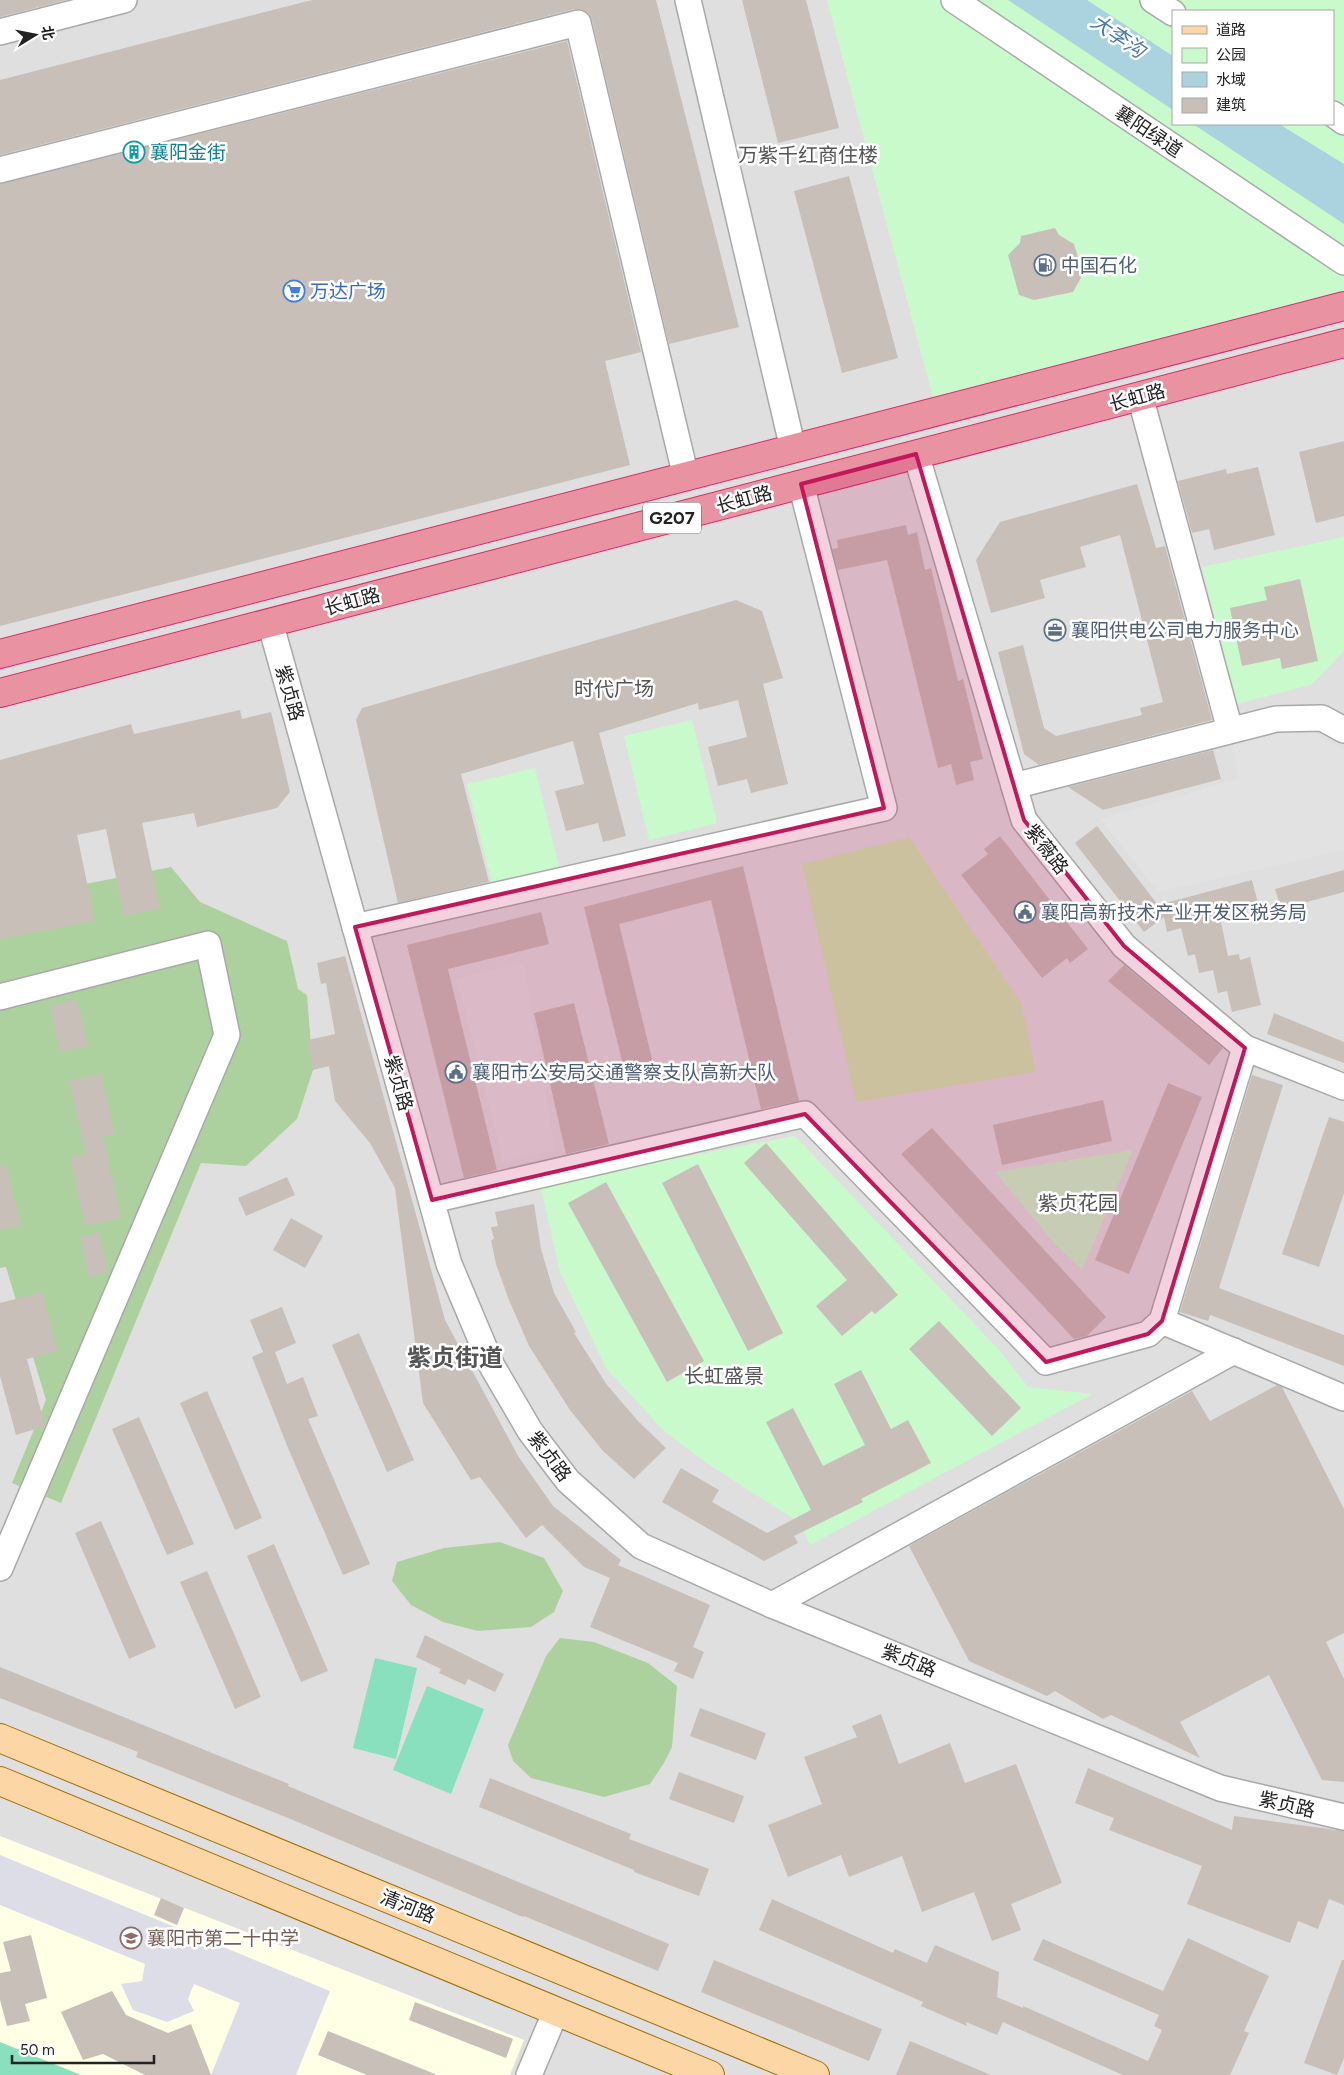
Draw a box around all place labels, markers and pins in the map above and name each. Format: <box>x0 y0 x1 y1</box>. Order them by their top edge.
building icon: 襄阳金街 <box>122 140 146 164</box>
place label: 襄阳金街 <box>150 141 226 164</box>
fuel station icon: 中国石化 <box>1033 253 1057 277</box>
place label: 中国石化 <box>1061 254 1137 277</box>
supermarket icon: 万达广场 <box>282 279 306 303</box>
place label: 万达广场 <box>310 280 386 303</box>
office icon: 襄阳供电公司电力服务中心 <box>1043 618 1067 642</box>
place label: 襄阳供电公司电力服务中心 <box>1071 619 1299 642</box>
public building icon: 襄阳高新技术产业开发区税务局 <box>1013 900 1037 924</box>
place label: 襄阳高新技术产业开发区税务局 <box>1041 901 1307 924</box>
public building icon: 襄阳市公安局交通警察支队高新大队 <box>444 1060 468 1084</box>
place label: 襄阳市公安局交通警察支队高新大队 <box>472 1061 776 1084</box>
school or university icon: 襄阳市第二十中学 <box>119 1926 143 1950</box>
place label: 襄阳市第二十中学 <box>147 1927 299 1950</box>

